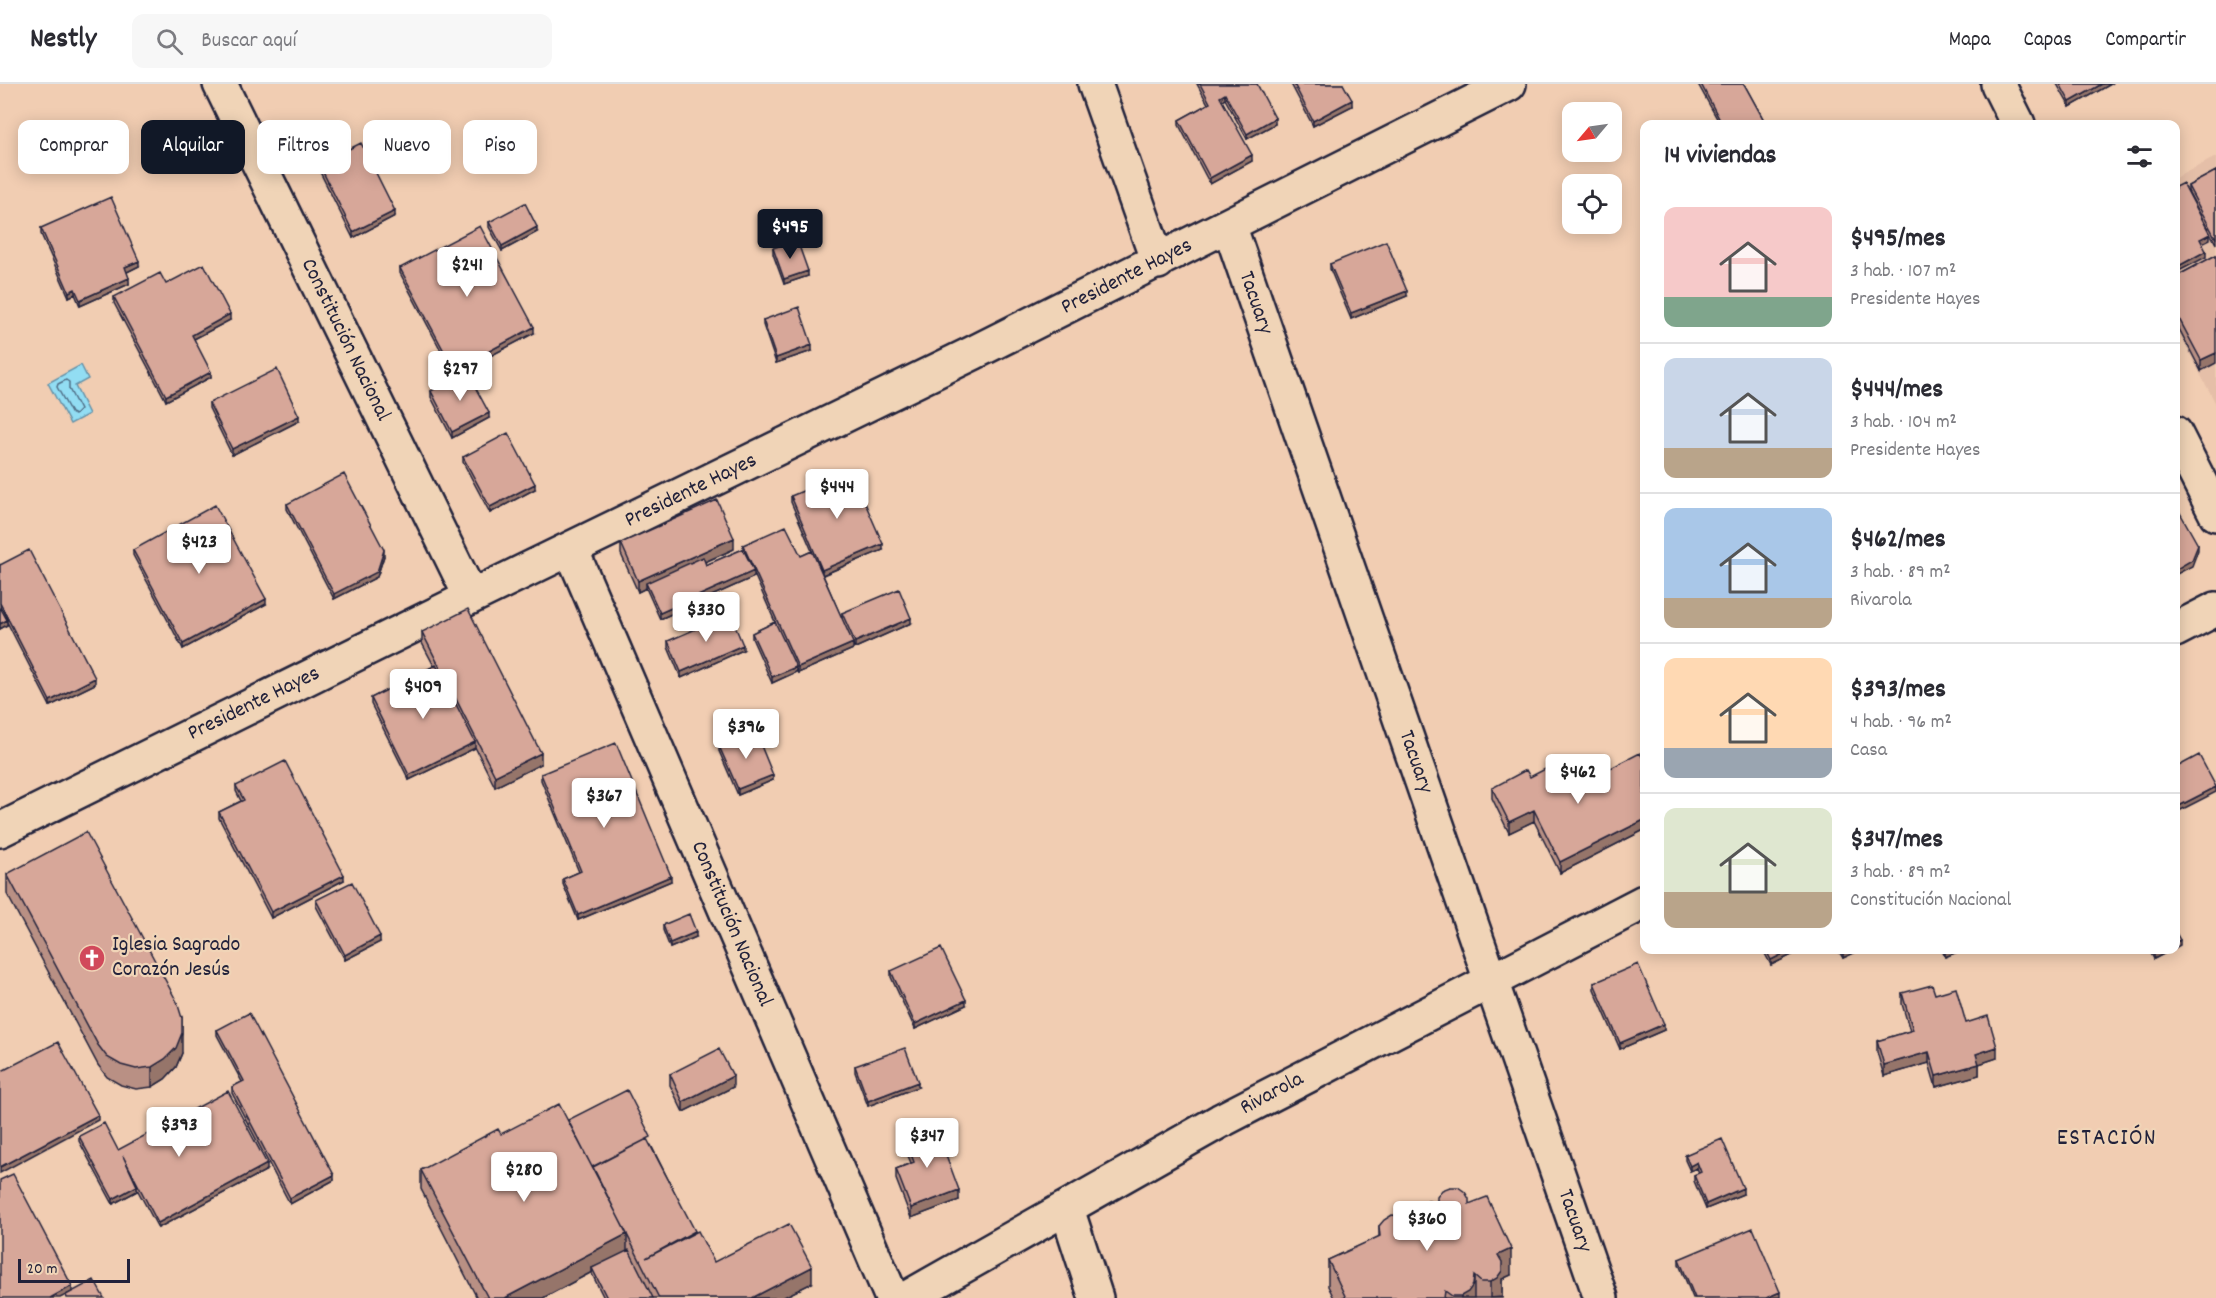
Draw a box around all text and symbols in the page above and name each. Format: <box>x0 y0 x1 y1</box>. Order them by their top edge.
search box <box>132 14 552 68</box>
text: Nestly <box>30 21 96 61</box>
icon: search <box>153 25 186 58</box>
text: Buscar aquí <box>201 26 296 57</box>
text: Mapa <box>1949 26 1991 56</box>
text: Capas <box>2024 26 2072 56</box>
text: Compartir <box>2105 26 2186 56</box>
north arrow <box>1562 102 1622 162</box>
map controls <box>1562 102 1622 234</box>
chip: Comprar <box>18 120 129 174</box>
chip: Alquilar <box>141 120 245 174</box>
chip: Filtros <box>257 120 351 174</box>
chip: Nuevo <box>363 120 451 174</box>
chip: Piso <box>463 120 537 174</box>
text: 14 viviendas <box>1664 138 1776 175</box>
icon: filters <box>2123 140 2156 173</box>
button: locate <box>1562 174 1622 234</box>
pin: $495 <box>754 209 826 260</box>
text: $495 <box>772 214 808 242</box>
text: $495/mes <box>1850 221 1946 258</box>
street label: Presidente Hayes <box>1056 231 1198 323</box>
icon: home <box>1712 231 1784 303</box>
pin: $241 <box>431 247 503 298</box>
text: $241 <box>451 252 483 280</box>
street label: Constitución Nacional <box>292 254 398 426</box>
text: 3 hab. · 107 m² <box>1850 258 1956 286</box>
street label: Tacuary <box>1230 267 1281 340</box>
text: Presidente Hayes <box>1850 286 1981 314</box>
pin: $297 <box>424 351 496 402</box>
text: $297 <box>442 356 478 384</box>
text: $444/mes <box>1850 372 1943 409</box>
icon: home <box>1712 382 1784 454</box>
text: 3 hab. · 104 m² <box>1850 409 1957 437</box>
text: Presidente Hayes <box>1850 437 1981 465</box>
street label: Presidente Hayes <box>620 446 762 536</box>
pin: $444 <box>801 469 873 520</box>
text: $444 <box>819 474 855 502</box>
text: $462/mes <box>1850 522 1946 559</box>
pin: $423 <box>163 524 235 575</box>
text: $423 <box>181 529 217 557</box>
icon: home <box>1712 532 1784 604</box>
text: 3 hab. · 89 m² <box>1850 559 1951 587</box>
text: Rivarola <box>1850 587 1912 615</box>
pin: $330 <box>670 592 742 643</box>
text: $330 <box>687 597 725 625</box>
street label: Presidente Hayes <box>183 659 325 749</box>
pin: $409 <box>387 669 459 720</box>
text: $393/mes <box>1850 672 1946 709</box>
text: $409 <box>404 674 442 702</box>
icon: home <box>1712 682 1784 754</box>
pin: $396 <box>710 709 782 760</box>
text: 4 hab. · 96 m² <box>1850 709 1952 737</box>
text: $396 <box>727 714 765 742</box>
street label: Tacuary <box>1390 726 1441 799</box>
text: Casa <box>1850 737 1887 765</box>
pin: $462 <box>1542 754 1614 805</box>
text: $462 <box>1560 759 1596 787</box>
pin: $367 <box>568 778 640 829</box>
text: $367 <box>586 783 622 811</box>
text: $347/mes <box>1850 822 1943 859</box>
icon: home <box>1712 832 1784 904</box>
street label: Constitución Nacional <box>682 836 780 1012</box>
text: 3 hab. · 89 m² <box>1850 859 1951 887</box>
text: Constitución Nacional <box>1850 887 2011 915</box>
place label: Iglesia Sagrado Corazón Jesús <box>112 930 240 986</box>
church icon: Iglesia Sagrado Corazón Jesús <box>77 943 107 973</box>
street label: Rivarola <box>1235 1064 1310 1124</box>
pin: $393 <box>143 1107 215 1158</box>
text: $393 <box>160 1112 198 1140</box>
pin: $347 <box>891 1118 963 1169</box>
district label: ESTACIÓN <box>2057 1122 2157 1156</box>
text: $347 <box>910 1123 944 1151</box>
pin: $280 <box>488 1152 560 1203</box>
text: $280 <box>505 1157 543 1185</box>
street label: Tacuary <box>1549 1185 1600 1258</box>
pin: $360 <box>1391 1201 1463 1252</box>
text: $360 <box>1407 1206 1447 1234</box>
scale bar <box>18 1256 130 1284</box>
text: 20 m <box>27 1258 57 1281</box>

